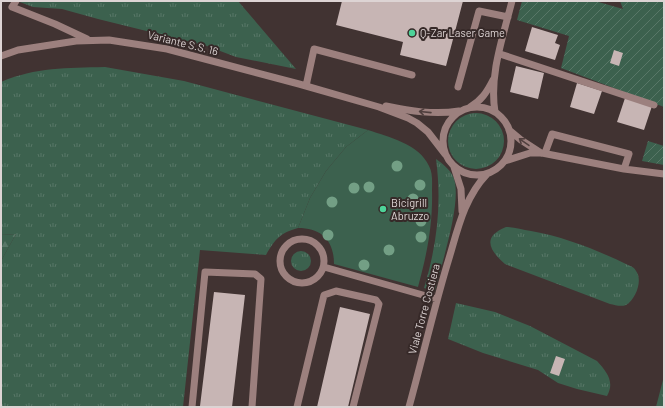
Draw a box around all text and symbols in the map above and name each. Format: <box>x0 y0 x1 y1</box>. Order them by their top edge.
place label: Q-Zar Laser Game <box>420 26 505 39</box>
street label: Variante S.S. 16 <box>147 27 220 58</box>
marker: Q-Zar Laser Game <box>407 28 417 38</box>
one-way arrow <box>419 109 432 116</box>
one-way arrow <box>519 138 530 146</box>
place label: Bicigrill Abruzzo <box>391 196 429 222</box>
marker: Bicigrill Abruzzo <box>378 204 388 214</box>
street label: Viale Torre Costiera <box>405 262 442 356</box>

